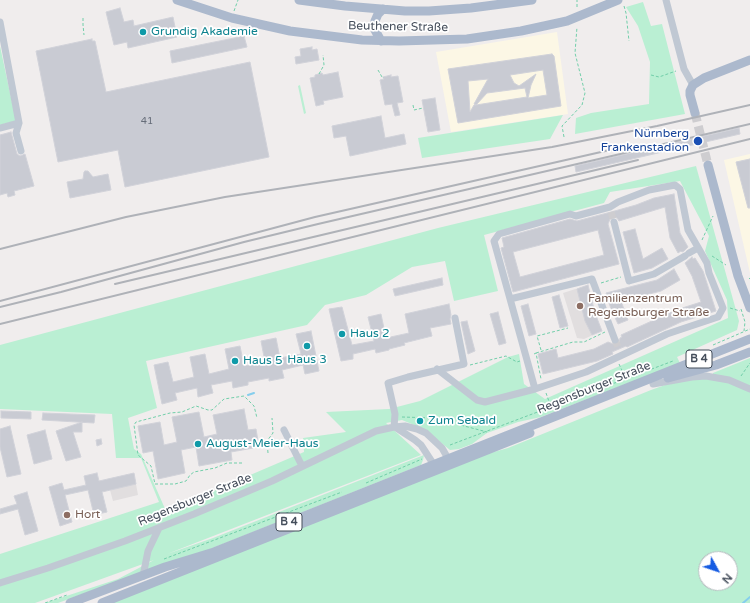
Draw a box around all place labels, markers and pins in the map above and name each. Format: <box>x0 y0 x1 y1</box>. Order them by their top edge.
place label: Grundig Akademie <box>151 25 258 39</box>
marker: Grundig Akademie <box>138 27 148 37</box>
place label: Nürnberg Frankenstadion <box>601 127 689 155</box>
marker: Nürnberg Frankenstadion <box>692 135 704 147</box>
place label: Familienzentrum Regensburger Straße <box>588 292 709 320</box>
marker: Familienzentrum Regensburger Straße <box>575 301 585 311</box>
place label: Haus 2 <box>350 327 389 341</box>
marker: Haus 2 <box>337 329 347 339</box>
marker: Haus 3 <box>302 341 312 351</box>
place label: Haus 3 <box>287 353 327 367</box>
place label: Haus 5 <box>243 354 282 368</box>
marker: Haus 5 <box>230 356 240 366</box>
place label: Zum Sebald <box>428 414 496 428</box>
marker: Zum Sebald <box>415 416 425 426</box>
place label: August-Meier-Haus <box>206 437 318 451</box>
marker: August-Meier-Haus <box>193 439 203 449</box>
place label: Hort <box>75 508 100 522</box>
marker: Hort <box>62 510 72 520</box>

